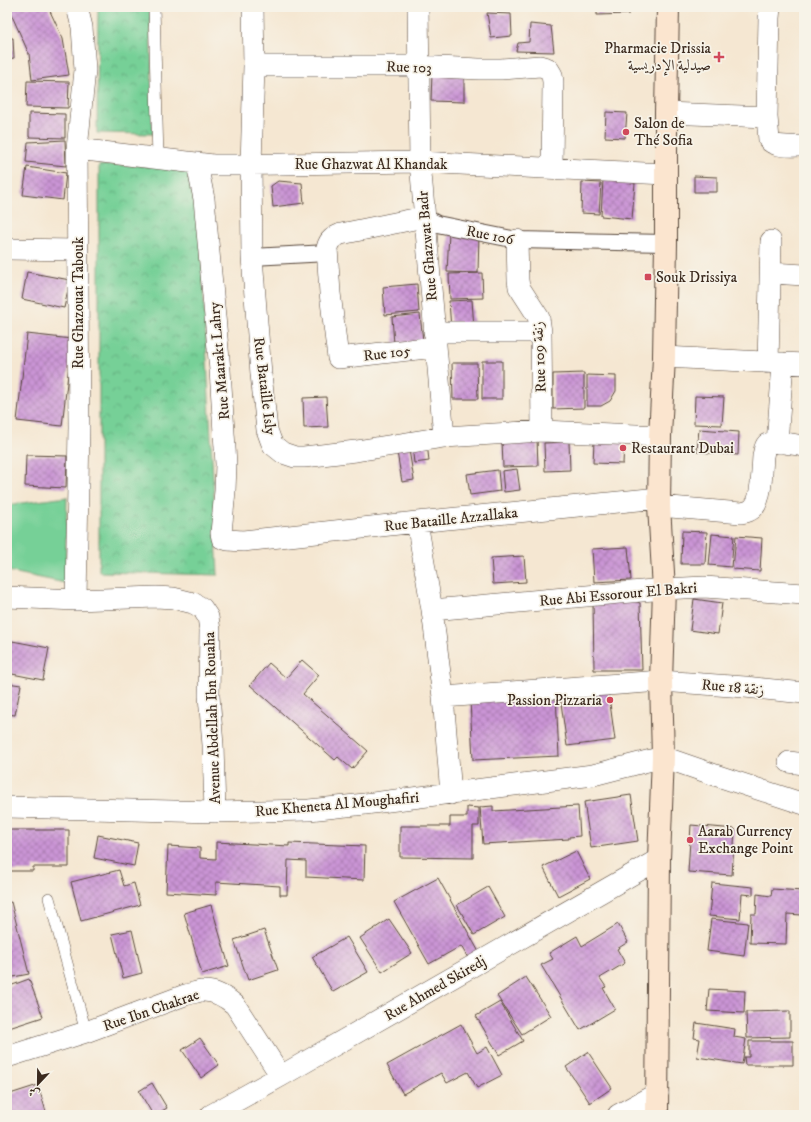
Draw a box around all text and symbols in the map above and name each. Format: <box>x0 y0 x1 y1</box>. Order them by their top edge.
place label: Pharmacie Drissia صيدلية الإدريسية <box>604 39 712 76</box>
marker: Pharmacie Drissia صيدلية الإدريسية <box>714 52 724 62</box>
street label: Rue 103 <box>386 57 432 78</box>
place label: Salon de Thé Sofia <box>634 114 693 150</box>
marker: Salon de Thé Sofia <box>621 127 631 137</box>
street label: Rue Ghazwat Al Khandak <box>295 155 448 174</box>
street label: Rue Ghazwat Badr <box>413 190 442 302</box>
street label: Rue 106 <box>465 222 516 250</box>
street label: Rue Ghazouat Tabouk <box>69 236 88 369</box>
place label: Souk Drissiya <box>656 268 738 287</box>
marker: Souk Drissiya <box>643 272 653 282</box>
street label: Rue Maarakt Lahry <box>205 300 234 421</box>
street label: Rue 109 زنقة <box>528 321 551 393</box>
street label: Rue Bataille Isly <box>249 336 280 437</box>
street label: Rue 105 <box>362 341 412 366</box>
place label: Restaurant Dubai <box>631 439 734 458</box>
marker: Restaurant Dubai <box>618 443 628 453</box>
street label: Rue Bataille Azzallaka <box>383 503 519 536</box>
street label: Rue Abi Essorour El Bakri <box>538 578 698 611</box>
street label: Avenue Abdellah Ibn Rouaha <box>200 631 225 805</box>
street label: Rue 18 زنقة <box>701 675 765 700</box>
place label: Passion Pizzaria <box>507 691 603 710</box>
marker: Passion Pizzaria <box>605 695 615 705</box>
street label: Rue Kheneta Al Moughafiri <box>254 788 420 821</box>
place label: Aarab Currency Exchange Point <box>698 822 794 858</box>
marker: Aarab Currency Exchange Point <box>685 835 695 845</box>
street label: Rue Ahmed Skiredj <box>381 952 489 1025</box>
street label: Rue Ibn Chakrae <box>100 985 202 1036</box>
north arrow <box>18 1064 58 1104</box>
text: ش <box>27 1084 42 1101</box>

